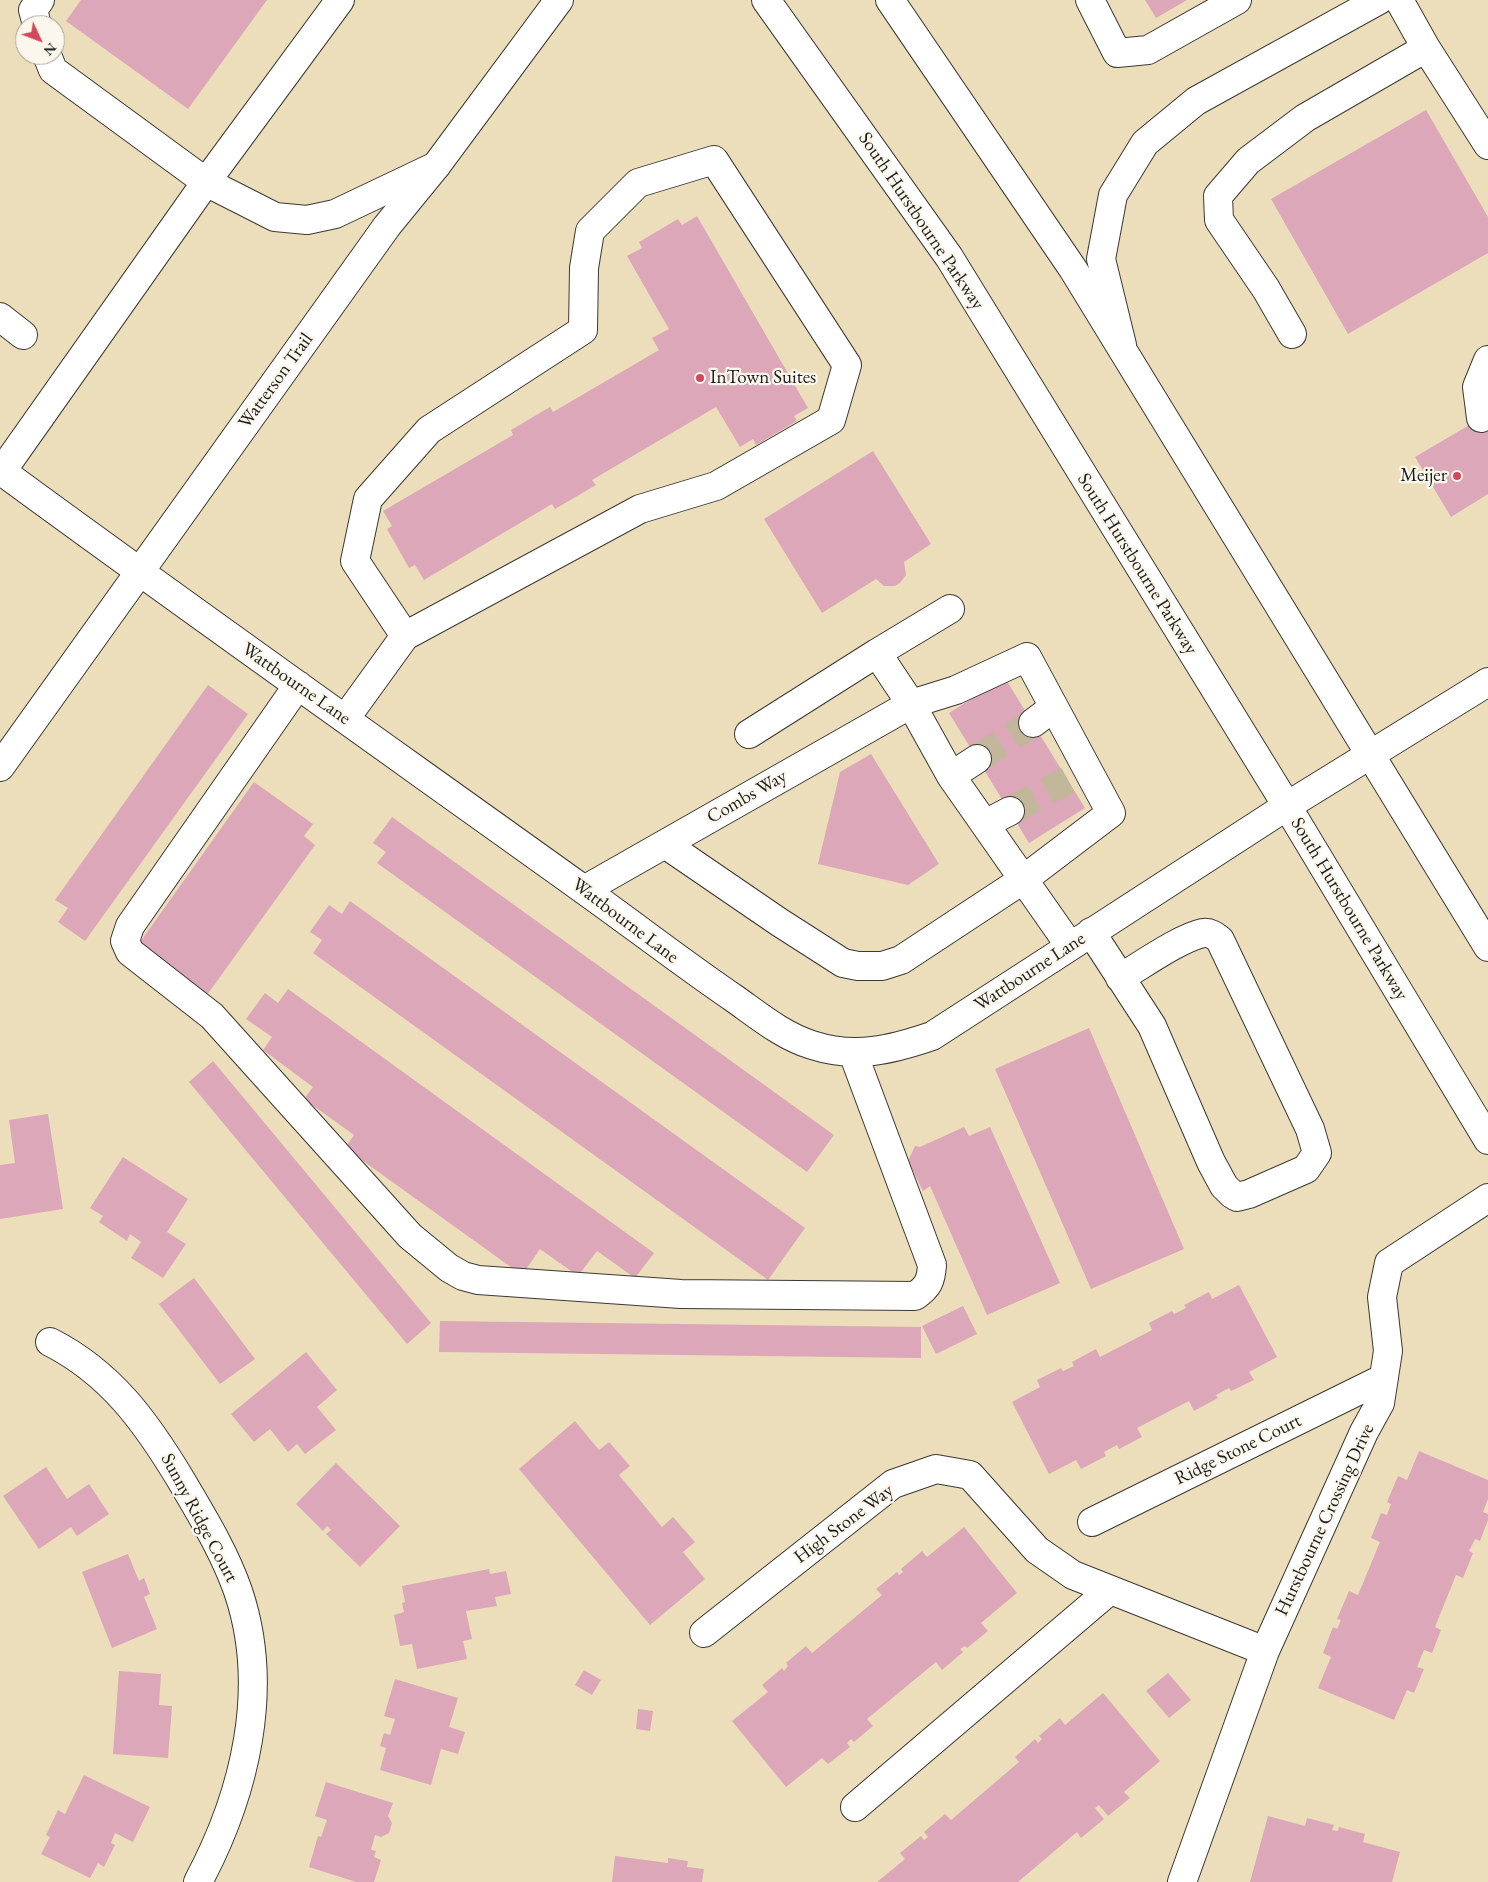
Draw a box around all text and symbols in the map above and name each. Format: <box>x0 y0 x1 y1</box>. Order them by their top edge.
north arrow <box>15 15 65 65</box>
text: N <box>40 39 61 60</box>
street label: South Hurstbourne Parkway <box>853 128 989 314</box>
street label: Watterson Trail <box>234 329 318 433</box>
place label: InTown Suites <box>710 367 816 389</box>
marker: InTown Suites <box>694 372 706 384</box>
place label: Meijer <box>1400 465 1447 487</box>
street label: South Hurstbourne Parkway <box>1072 469 1202 659</box>
marker: Meijer <box>1451 470 1463 482</box>
street label: Wattbourne Lane <box>237 638 355 730</box>
street label: Combs Way <box>703 765 791 829</box>
street label: South Hurstbourne Parkway <box>1285 813 1413 1005</box>
street label: Wattbourne Lane <box>567 873 683 969</box>
street label: Wattbourne Lane <box>970 928 1090 1016</box>
street label: Ridge Stone Court <box>1171 1410 1305 1490</box>
street label: Hurstbourne Crossing Drive <box>1270 1420 1380 1620</box>
street label: Sunny Ridge Court <box>155 1450 243 1586</box>
street label: High Stone Way <box>790 1479 898 1569</box>

